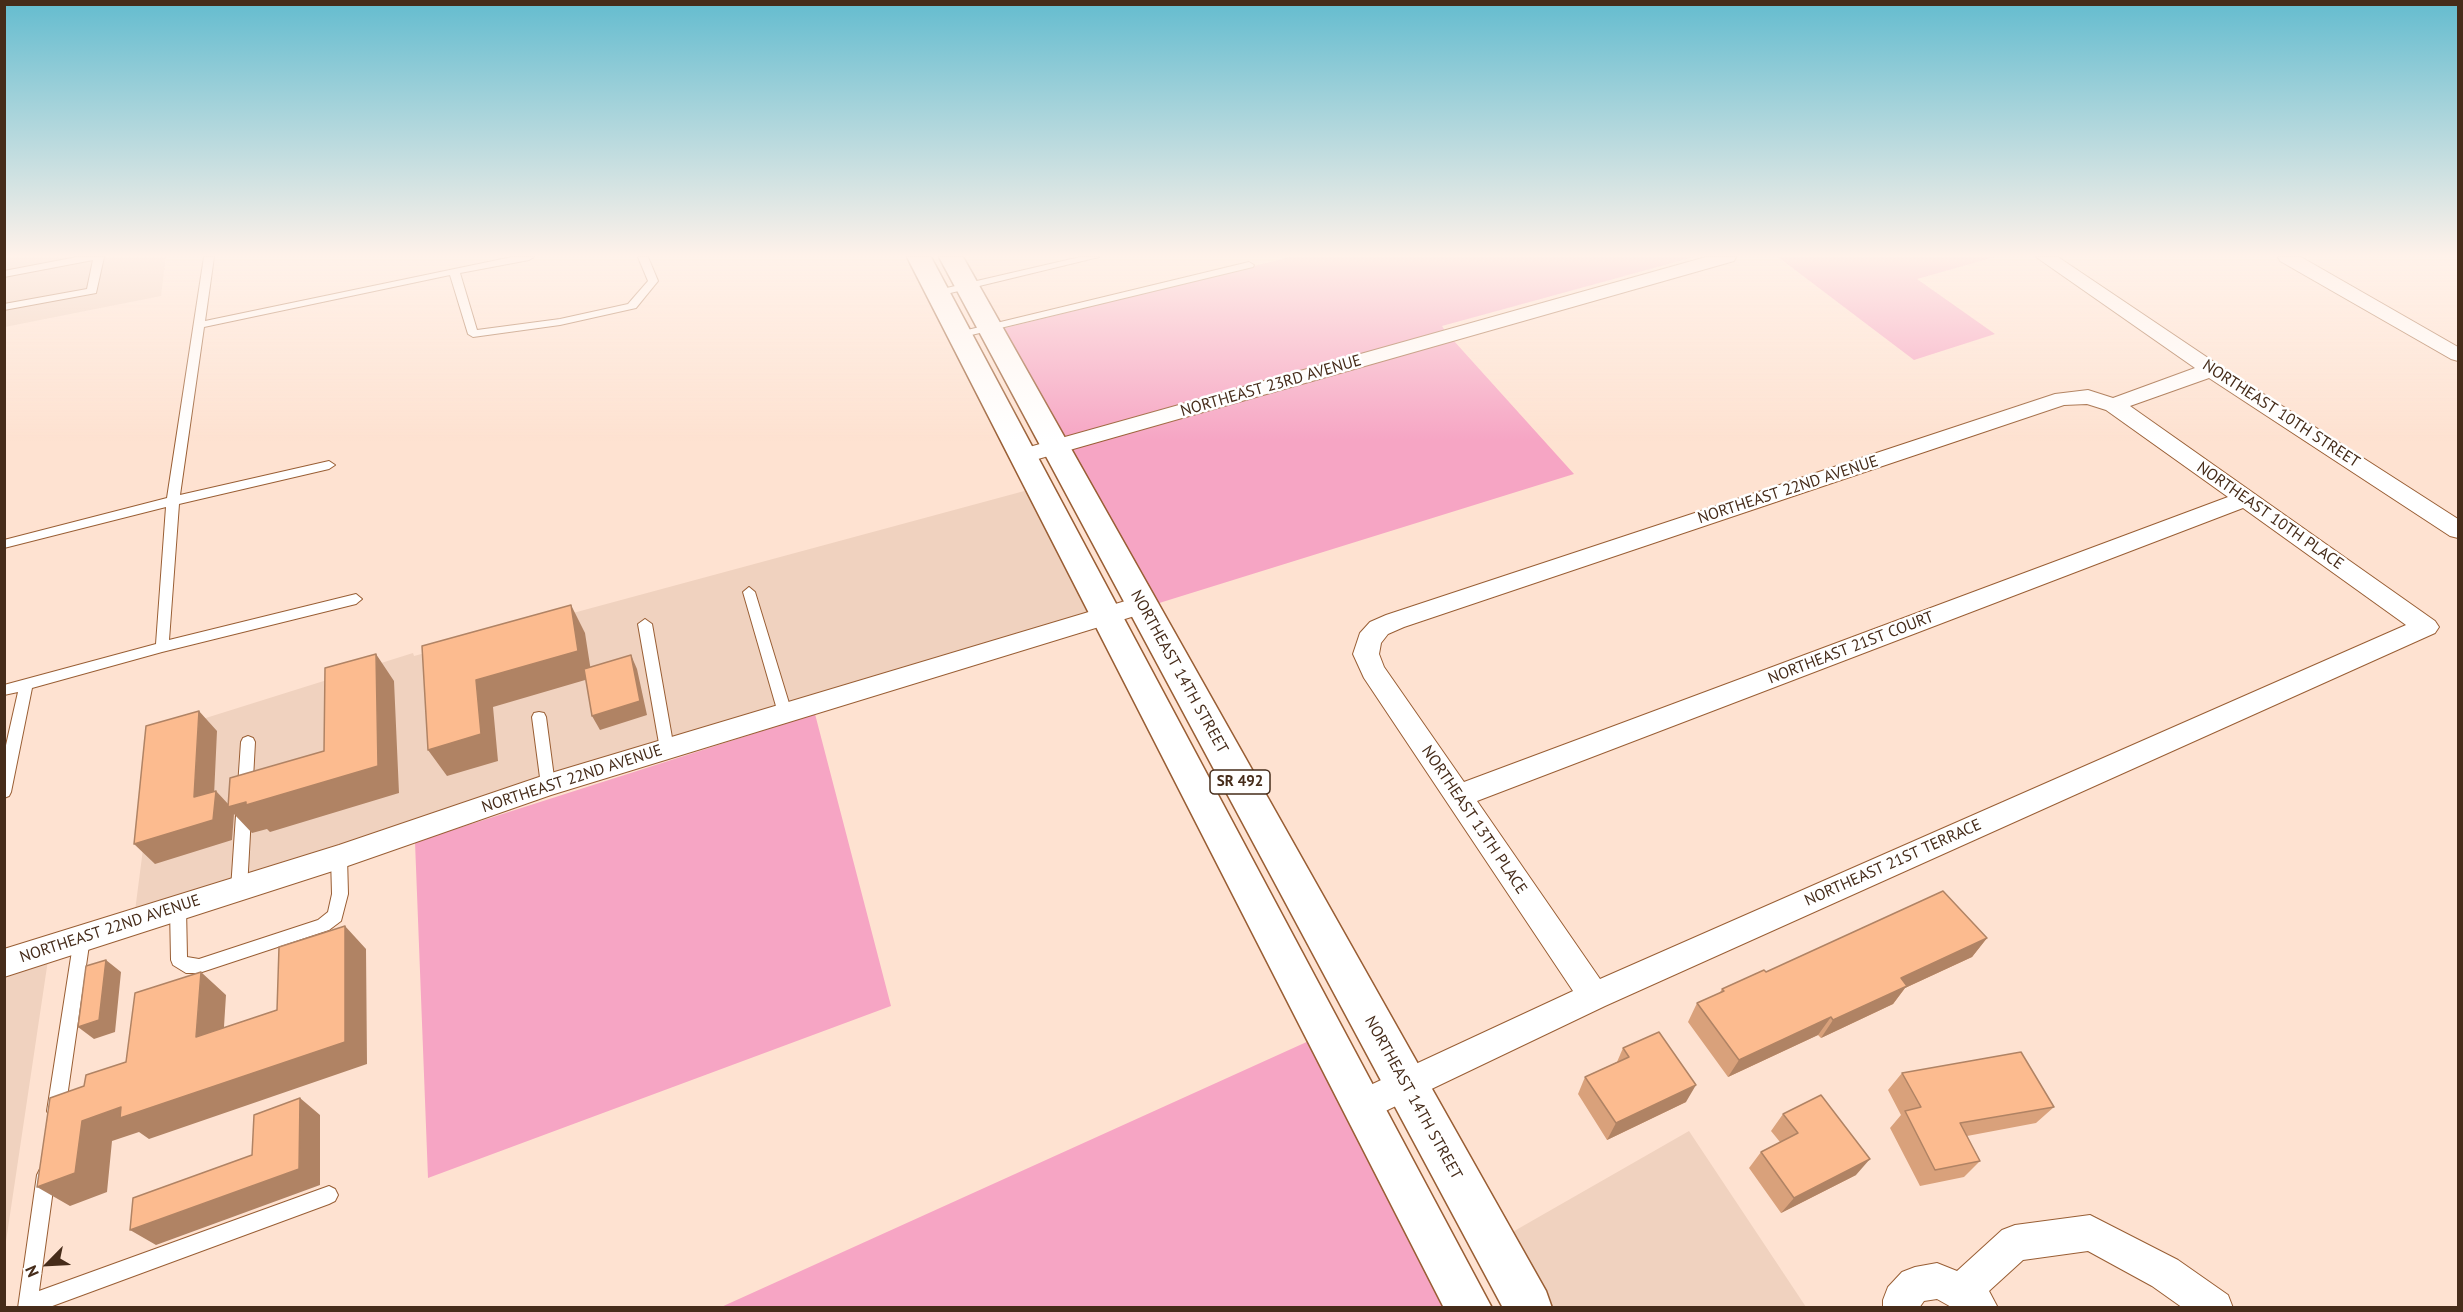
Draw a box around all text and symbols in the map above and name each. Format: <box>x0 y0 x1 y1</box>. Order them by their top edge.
street label: NORTHEAST 23RD AVENUE <box>1178 351 1364 421</box>
street label: NORTHEAST 10TH STREET <box>2199 356 2363 472</box>
street label: NORTHEAST 22ND AVENUE <box>1695 452 1881 528</box>
street label: NORTHEAST 10TH PLACE <box>2193 458 2347 574</box>
street label: NORTHEAST 14TH STREET <box>1126 587 1232 757</box>
street label: NORTHEAST 21ST COURT <box>1765 607 1937 689</box>
street label: NORTHEAST 22ND AVENUE <box>479 741 665 817</box>
street label: NORTHEAST 13TH PLACE <box>1417 742 1531 898</box>
road number: SR 492 <box>1210 770 1270 794</box>
street label: NORTHEAST 21ST TERRACE <box>1802 815 1984 911</box>
street label: NORTHEAST 22ND AVENUE <box>17 891 203 967</box>
street label: NORTHEAST 14TH STREET <box>1360 1013 1466 1183</box>
north arrow <box>18 1234 78 1294</box>
text: N <box>20 1262 43 1280</box>

